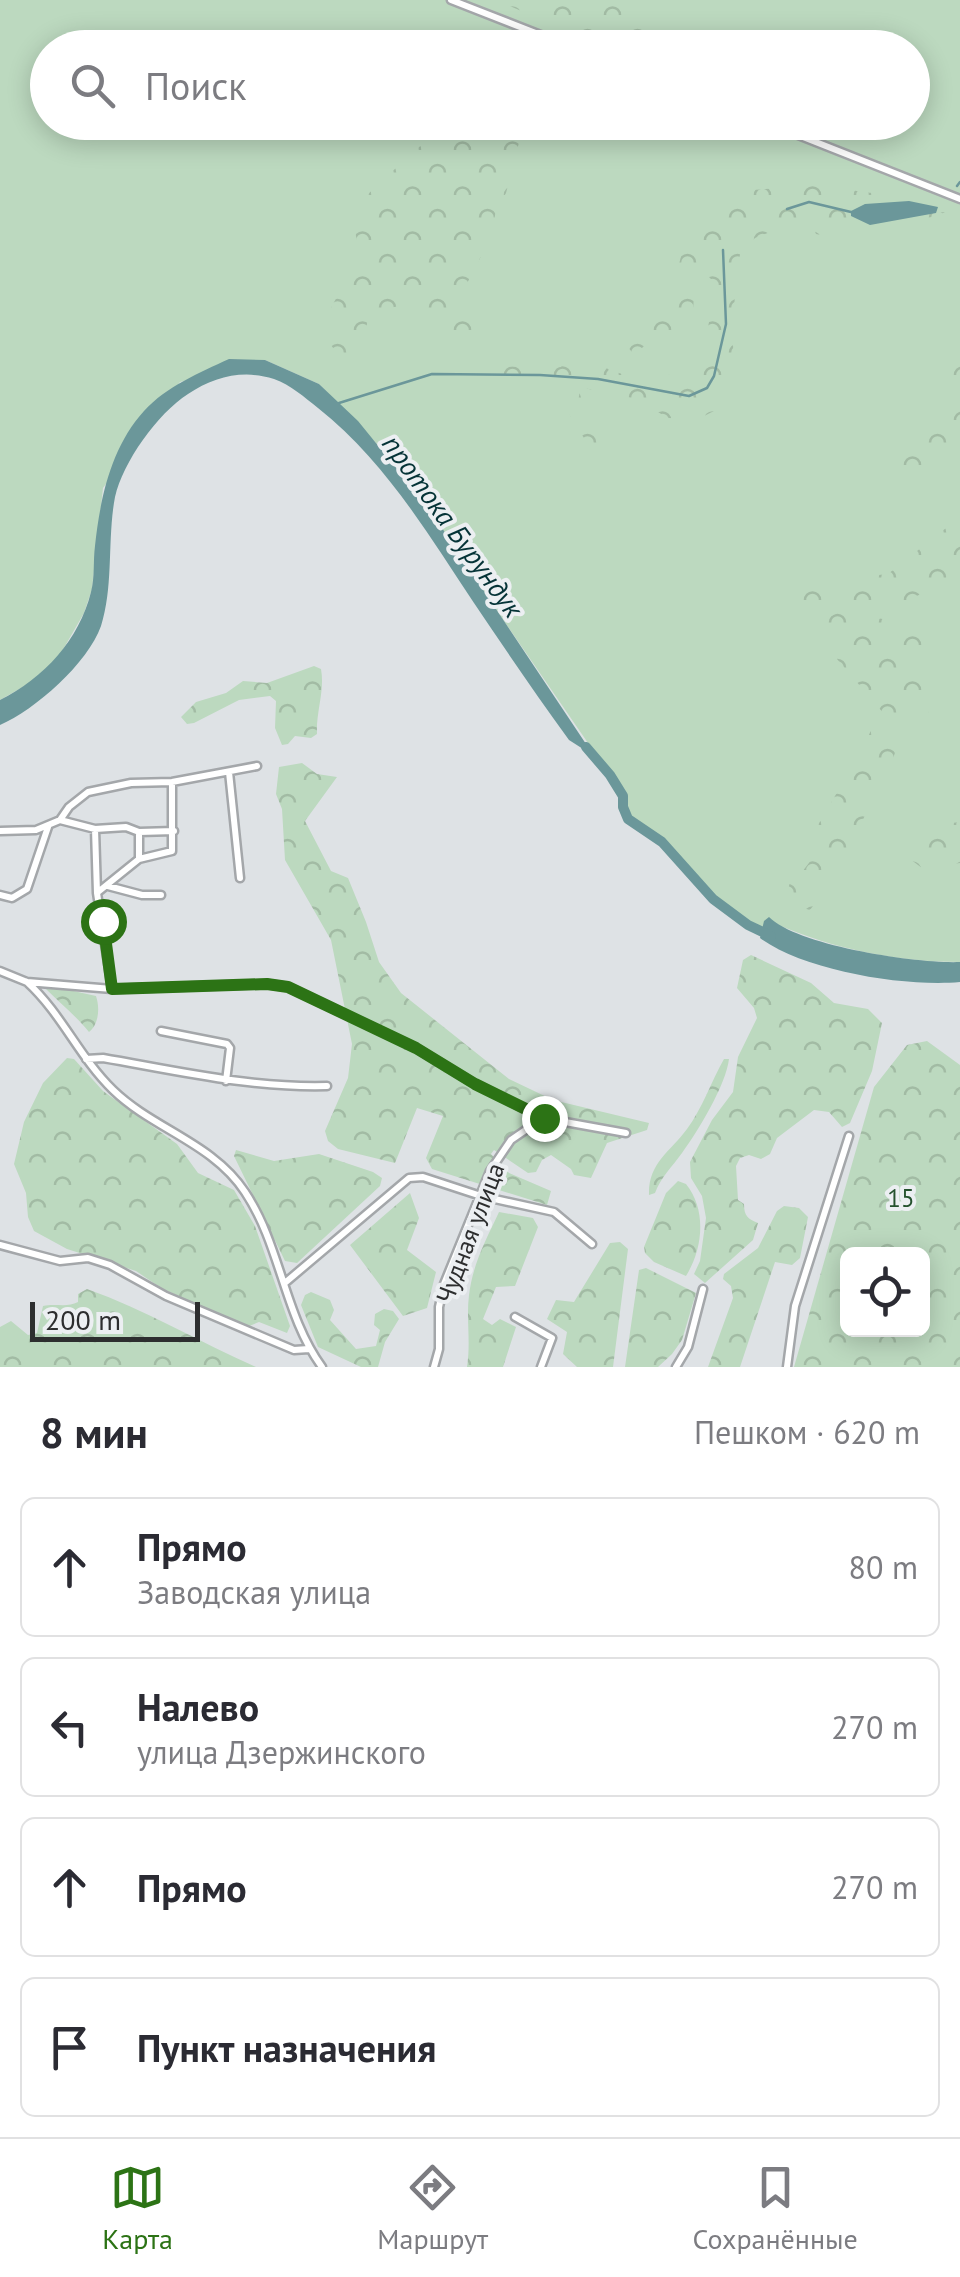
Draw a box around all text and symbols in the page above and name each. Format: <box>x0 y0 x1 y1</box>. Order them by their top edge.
search box <box>30 30 930 140</box>
icon: search <box>65 58 120 113</box>
text: Поиск <box>145 61 246 110</box>
water label: протока Бурундук <box>374 427 533 625</box>
route start <box>81 899 127 945</box>
route end <box>522 1096 568 1142</box>
street label: Чудная улица <box>429 1158 511 1308</box>
park label: 15 <box>887 1182 915 1214</box>
map controls <box>840 1247 930 1337</box>
button: locate <box>840 1247 930 1337</box>
scale bar <box>30 1297 200 1342</box>
text: 200 m <box>45 1301 121 1338</box>
text: 8 мин <box>40 1405 148 1460</box>
text: Пешком · 620 m <box>694 1411 920 1453</box>
text: Прямо <box>137 1522 247 1571</box>
icon: ahead <box>42 1540 97 1595</box>
text: 80 m <box>849 1546 918 1588</box>
text: Заводская улица <box>137 1571 371 1613</box>
text: Налево <box>137 1682 259 1731</box>
icon: left <box>42 1700 97 1755</box>
text: 270 m <box>831 1706 918 1748</box>
text: улица Дзержинского <box>137 1731 426 1773</box>
icon: ahead <box>42 1860 97 1915</box>
text: Прямо <box>137 1863 247 1912</box>
text: 270 m <box>831 1866 918 1908</box>
icon: arrive <box>42 2020 97 2075</box>
text: Пункт назначения <box>137 2023 436 2072</box>
tab: Карта <box>102 2160 173 2257</box>
tab: Маршрут <box>377 2160 488 2257</box>
tab: Сохранённые <box>693 2160 858 2257</box>

